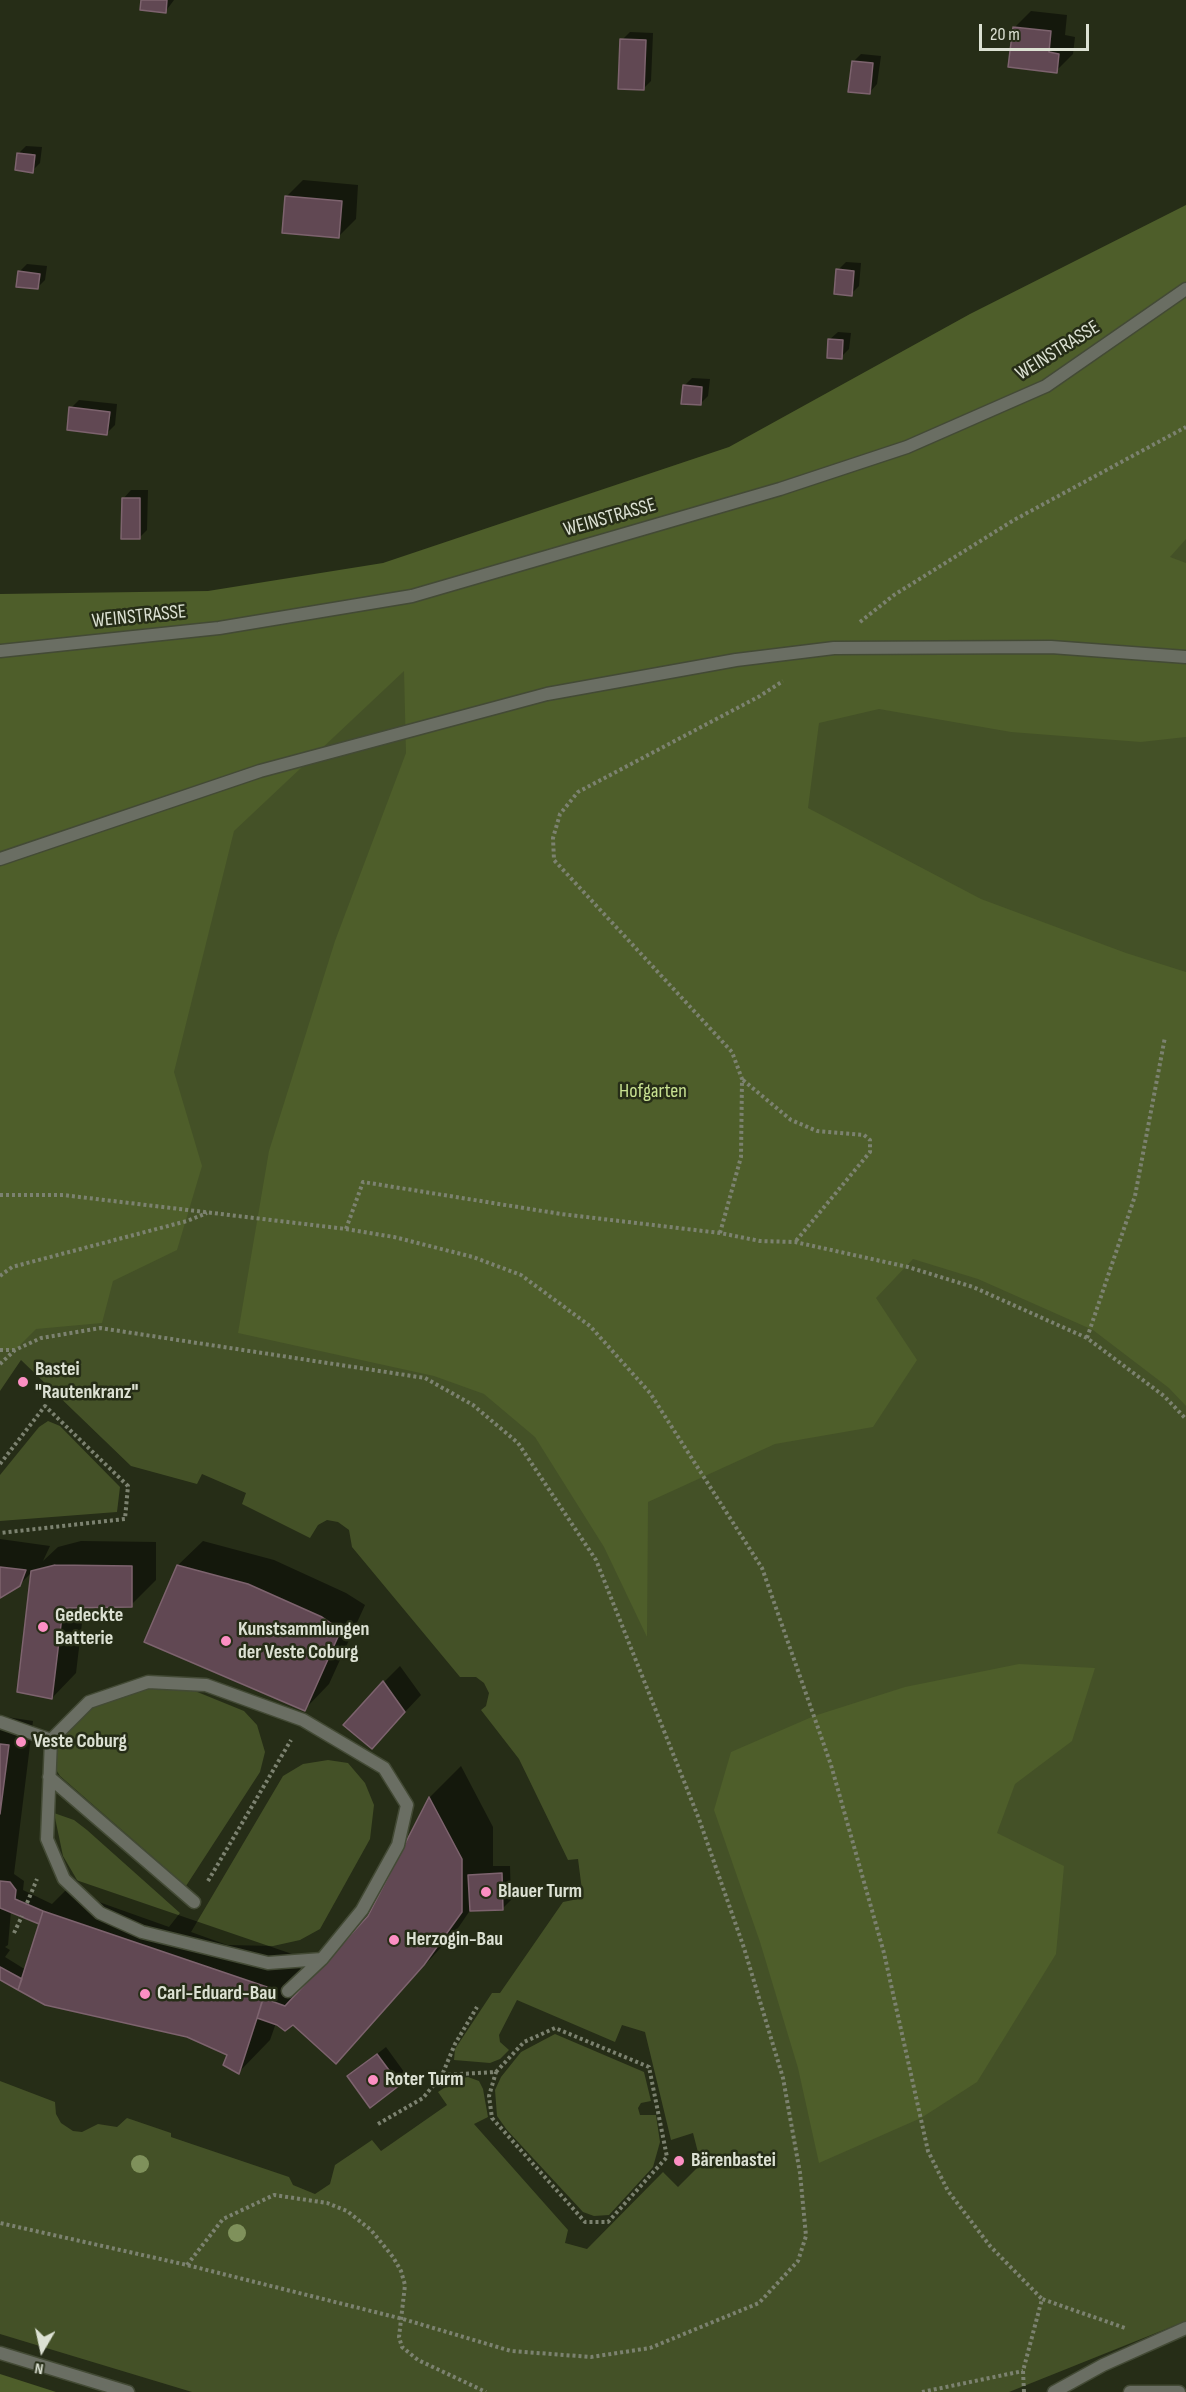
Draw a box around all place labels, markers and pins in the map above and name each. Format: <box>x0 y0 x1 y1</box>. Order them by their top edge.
place label: Bastei "Rautenkranz" <box>35 1358 138 1405</box>
marker: Bastei "Rautenkranz" <box>16 1375 30 1389</box>
place label: Gedeckte Batterie <box>55 1604 123 1651</box>
place label: Kunstsammlungen der Veste Coburg <box>238 1618 369 1665</box>
marker: Gedeckte Batterie <box>36 1620 50 1634</box>
marker: Kunstsammlungen der Veste Coburg <box>219 1634 233 1648</box>
place label: Veste Coburg <box>33 1730 127 1754</box>
marker: Veste Coburg <box>14 1735 28 1749</box>
place label: Blauer Turm <box>498 1880 582 1904</box>
marker: Blauer Turm <box>479 1885 493 1899</box>
place label: Herzogin-Bau <box>406 1928 503 1952</box>
marker: Herzogin-Bau <box>387 1933 401 1947</box>
place label: Carl-Eduard-Bau <box>157 1982 276 2006</box>
marker: Carl-Eduard-Bau <box>138 1987 152 2001</box>
place label: Roter Turm <box>385 2068 463 2092</box>
marker: Roter Turm <box>366 2073 380 2087</box>
place label: Bärenbastei <box>691 2149 776 2173</box>
marker: Bärenbastei <box>672 2154 686 2168</box>

